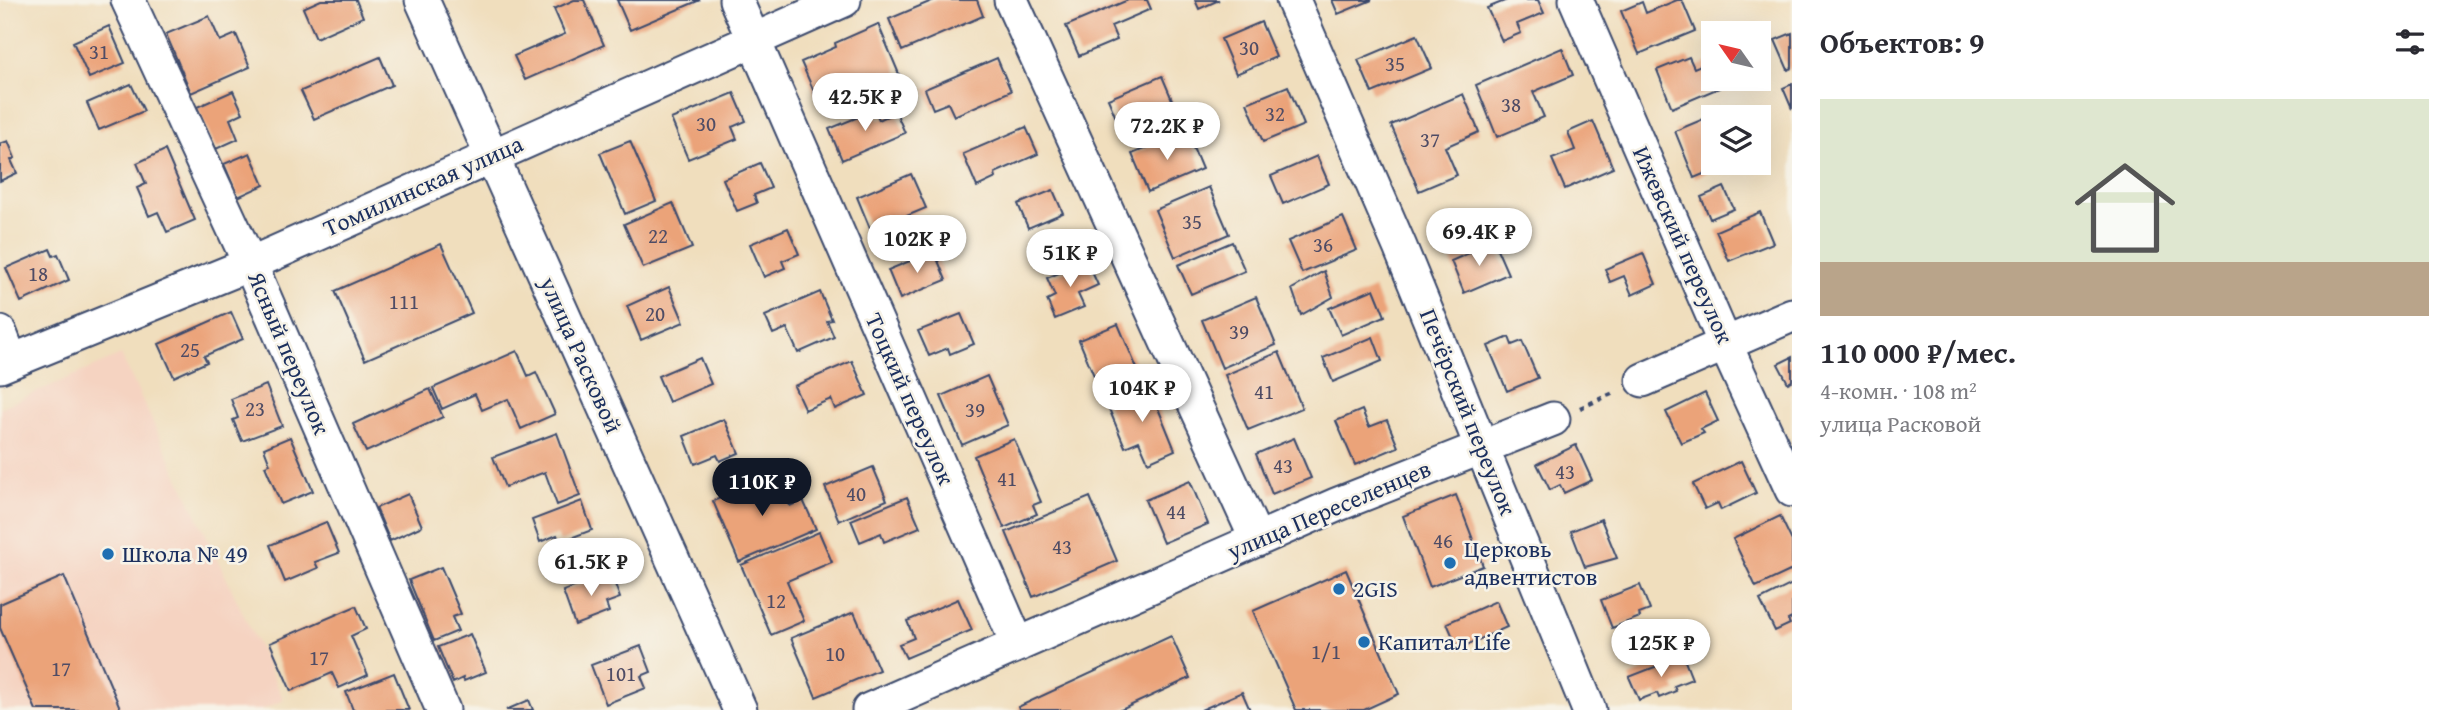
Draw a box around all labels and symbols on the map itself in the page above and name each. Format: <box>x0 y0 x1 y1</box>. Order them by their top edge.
north arrow <box>1701 21 1771 91</box>
house number: 30 <box>1239 32 1259 63</box>
house number: 31 <box>89 36 109 67</box>
house number: 35 <box>1385 48 1405 79</box>
pin: 42.5K ₽ <box>800 74 930 133</box>
house number: 38 <box>1501 89 1521 120</box>
house number: 32 <box>1265 98 1285 129</box>
pin: 72.2K ₽ <box>1102 102 1232 162</box>
house number: 30 <box>696 108 716 139</box>
house number: 37 <box>1420 124 1440 155</box>
street label: Томилинская улица <box>317 126 529 245</box>
street label: Ижевский переулок <box>1624 140 1743 350</box>
house number: 35 <box>1182 206 1202 237</box>
pin: 69.4K ₽ <box>1414 208 1544 268</box>
pin: 102K ₽ <box>860 216 974 275</box>
house number: 22 <box>648 220 668 251</box>
house number: 36 <box>1313 229 1333 260</box>
pin: 51K ₽ <box>1021 230 1119 289</box>
house number: 18 <box>28 258 48 289</box>
street label: Ясный переулок <box>239 265 340 440</box>
street label: улица Расковой <box>531 270 632 439</box>
house number: 111 <box>389 286 419 317</box>
house number: 20 <box>645 298 665 329</box>
street label: Печёрский переулок <box>1411 303 1526 521</box>
street label: Тоцкий переулок <box>857 307 964 491</box>
house number: 39 <box>1229 316 1249 347</box>
house number: 25 <box>180 334 200 365</box>
pin: 104K ₽ <box>1085 364 1199 424</box>
house number: 41 <box>1254 376 1274 407</box>
house number: 23 <box>245 393 265 424</box>
house number: 39 <box>965 394 985 425</box>
house number: 43 <box>1273 450 1293 481</box>
street label: улица Переселенцев <box>1221 451 1436 569</box>
house number: 43 <box>1555 456 1575 487</box>
pin: 110K ₽ <box>705 458 819 518</box>
house number: 41 <box>997 463 1017 494</box>
house number: 40 <box>846 478 866 509</box>
house number: 44 <box>1166 496 1186 527</box>
house number: 46 <box>1433 525 1453 556</box>
house number: 43 <box>1052 531 1072 562</box>
place label: Церковь адвентистов <box>1464 531 1597 594</box>
place label: Школа № 49 <box>122 536 248 571</box>
pin: 61.5K ₽ <box>526 538 656 598</box>
marker: Школа № 49 <box>100 546 116 562</box>
marker: Церковь адвентистов <box>1442 555 1458 571</box>
place label: 2GIS <box>1353 571 1398 606</box>
marker: 2GIS <box>1331 581 1347 597</box>
house number: 12 <box>766 585 786 616</box>
pin: 125K ₽ <box>1604 620 1718 679</box>
place label: Капитал Life <box>1378 624 1511 659</box>
marker: Капитал Life <box>1356 634 1372 650</box>
house number: 1/1 <box>1311 636 1341 667</box>
house number: 10 <box>825 638 845 669</box>
house number: 17 <box>309 642 329 673</box>
house number: 17 <box>51 653 71 684</box>
house number: 101 <box>606 658 636 689</box>

